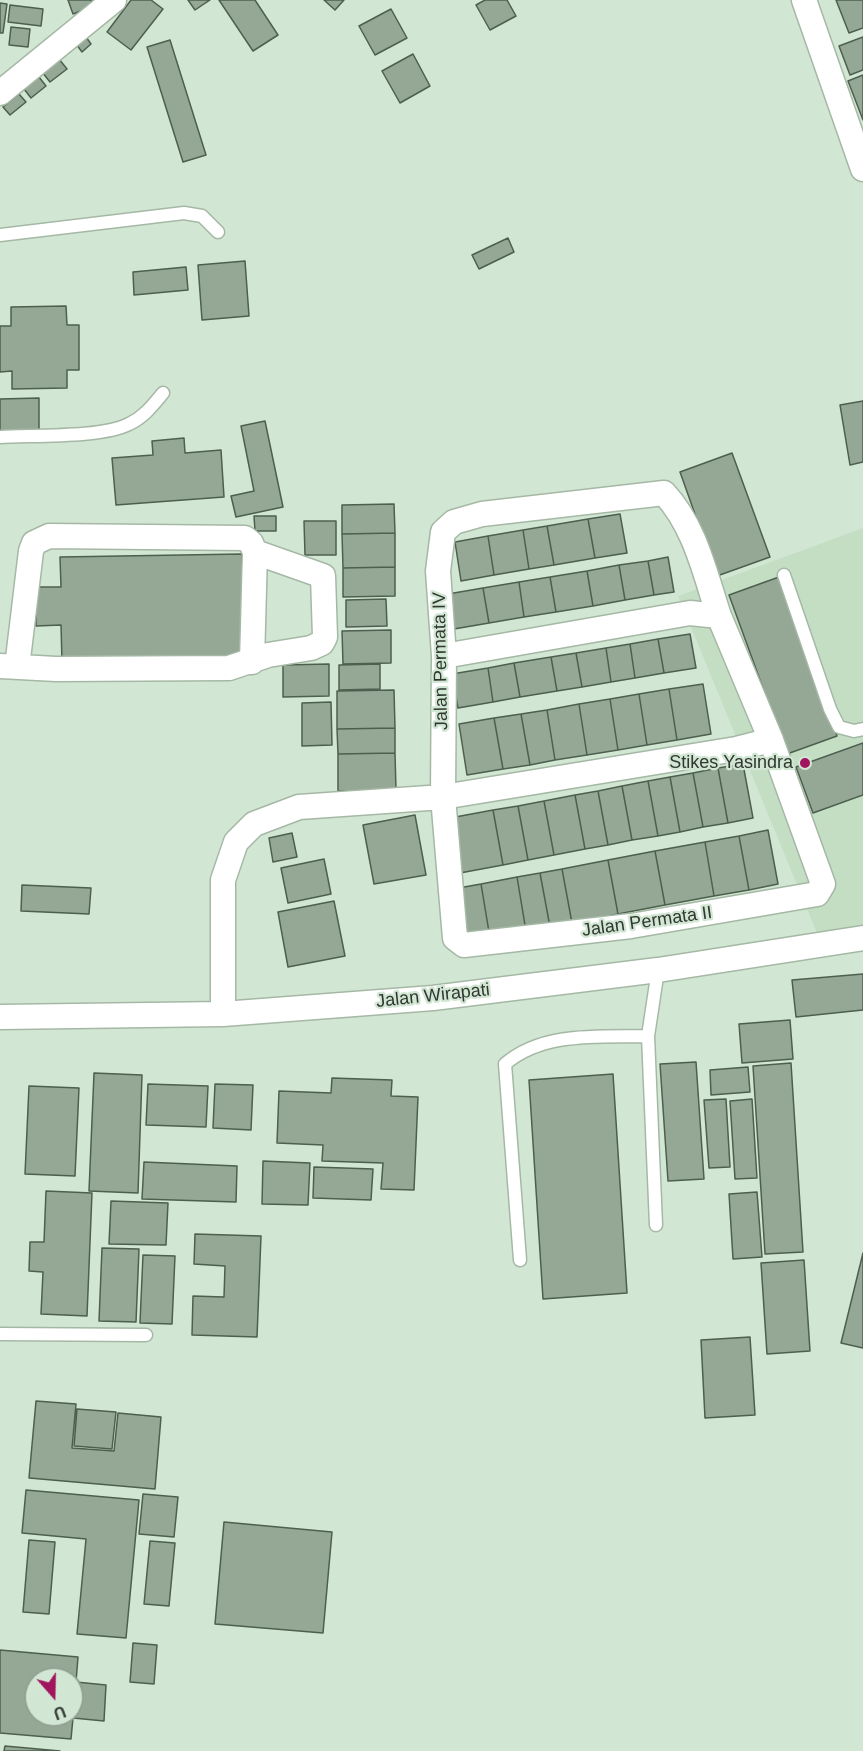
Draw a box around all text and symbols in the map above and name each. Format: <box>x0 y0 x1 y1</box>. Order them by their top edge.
street label: Jalan Permata IV <box>429 592 453 730</box>
place label: Stikes Yasindra <box>669 752 793 774</box>
marker: Stikes Yasindra <box>798 756 812 770</box>
street label: Jalan Permata II <box>581 902 713 942</box>
street label: Jalan Wirapati <box>375 979 491 1013</box>
north arrow <box>24 1667 84 1727</box>
text: U <box>51 1703 68 1722</box>

